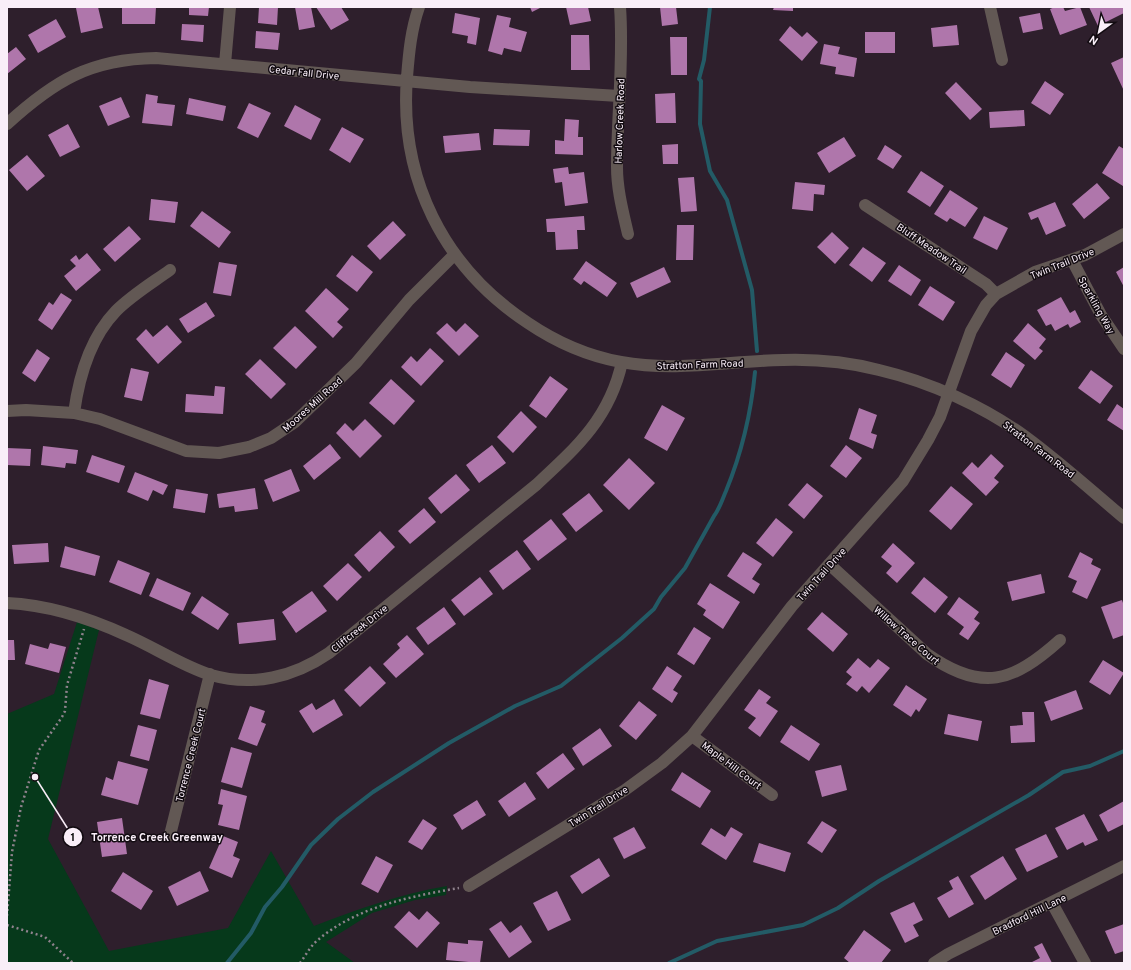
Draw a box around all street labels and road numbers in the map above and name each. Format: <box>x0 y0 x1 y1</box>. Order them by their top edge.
street label: Cedar Fall Drive <box>268 63 340 84</box>
street label: Harlow Creek Road <box>613 78 628 164</box>
street label: Bluff Meadow Trail <box>894 221 969 278</box>
street label: Twin Trail Drive <box>1029 246 1096 283</box>
street label: Sparkling Way <box>1075 275 1117 337</box>
street label: Stratton Farm Road <box>656 357 744 374</box>
street label: Moores Mill Road <box>280 375 346 436</box>
street label: Stratton Farm Road <box>999 419 1077 482</box>
street label: Twin Trail Drive <box>795 545 850 605</box>
street label: Cliffcreek Drive <box>329 602 391 656</box>
street label: Willow Trace Court <box>870 604 942 668</box>
street label: Torrence Creek Court <box>173 707 209 804</box>
street label: Maple Hill Court <box>698 739 764 793</box>
street label: Twin Trail Drive <box>567 784 631 831</box>
street label: Bradford Hill Lane <box>990 892 1069 939</box>

